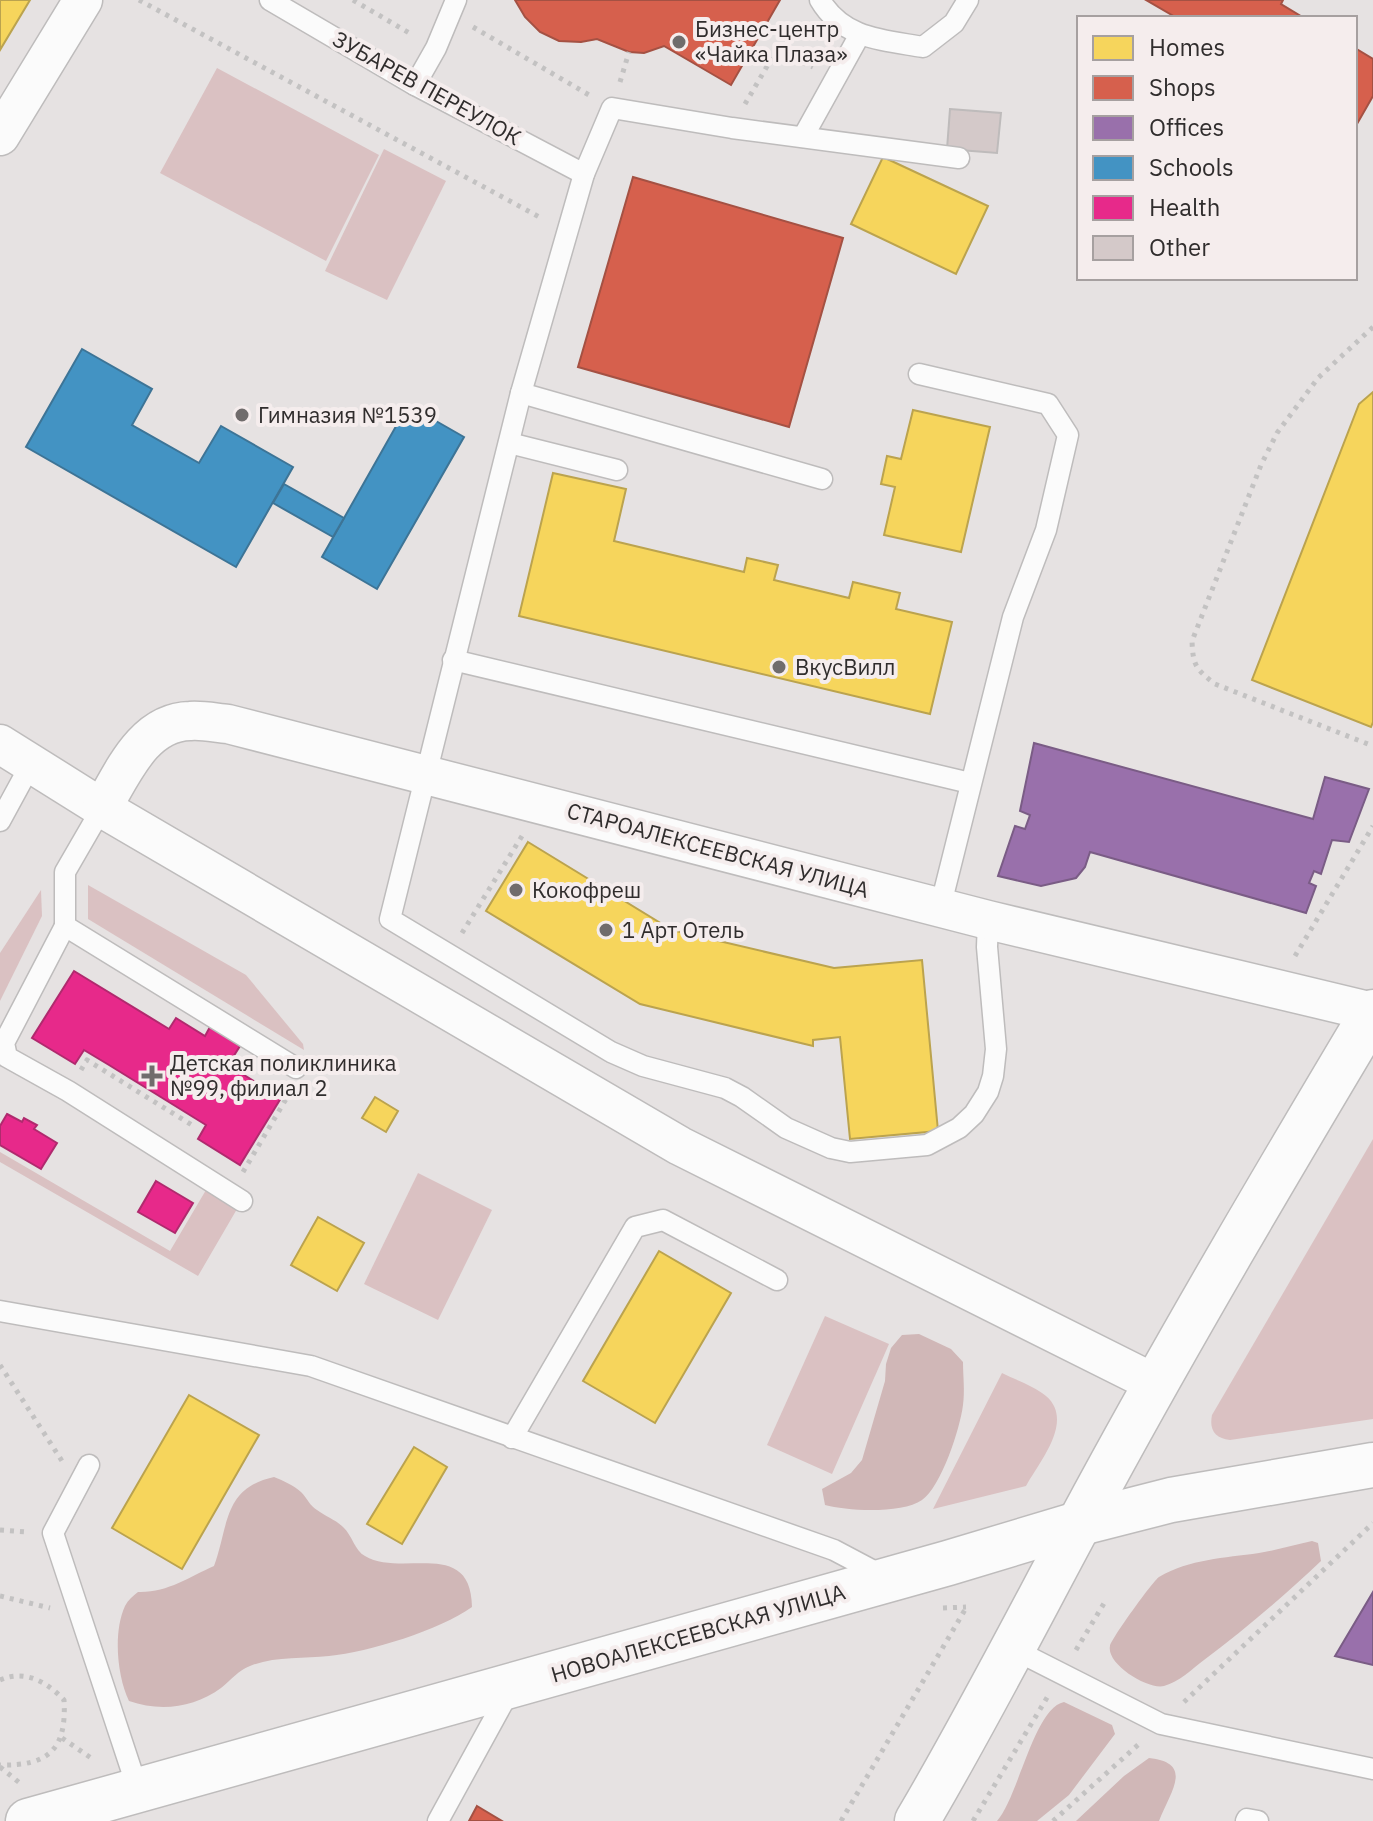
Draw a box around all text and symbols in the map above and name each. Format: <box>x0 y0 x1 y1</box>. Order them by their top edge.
place label: Бизнес-центр «Чайка Плаза» <box>695 14 848 68</box>
legend <box>1077 16 1357 280</box>
street label: ЗУБАРЕВ ПЕРЕУЛОК <box>328 24 527 151</box>
text: Homes <box>1149 31 1225 63</box>
marker: Бизнес-центр «Чайка Плаза» <box>670 33 688 51</box>
text: Shops <box>1149 71 1216 103</box>
text: Offices <box>1149 111 1224 143</box>
text: Schools <box>1149 151 1234 183</box>
text: Health <box>1149 191 1220 223</box>
text: Other <box>1149 231 1210 263</box>
place label: Гимназия №1539 <box>258 400 437 429</box>
marker: Гимназия №1539 <box>233 406 251 424</box>
place label: ВкусВилл <box>795 652 895 681</box>
marker: ВкусВилл <box>770 658 788 676</box>
street label: СТАРОАЛЕКСЕЕВСКАЯ УЛИЦА <box>564 795 872 904</box>
place label: Кокофреш <box>532 875 641 904</box>
marker: Кокофреш <box>507 881 525 899</box>
place label: 1 Арт Отель <box>622 915 744 944</box>
marker: 1 Арт Отель <box>597 921 615 939</box>
place label: Детская поликлиника №99, филиал 2 <box>170 1048 397 1102</box>
marker: Детская поликлиника №99, филиал 2 <box>141 1065 163 1087</box>
street label: НОВОАЛЕКСЕЕВСКАЯ УЛИЦА <box>547 1577 848 1688</box>

